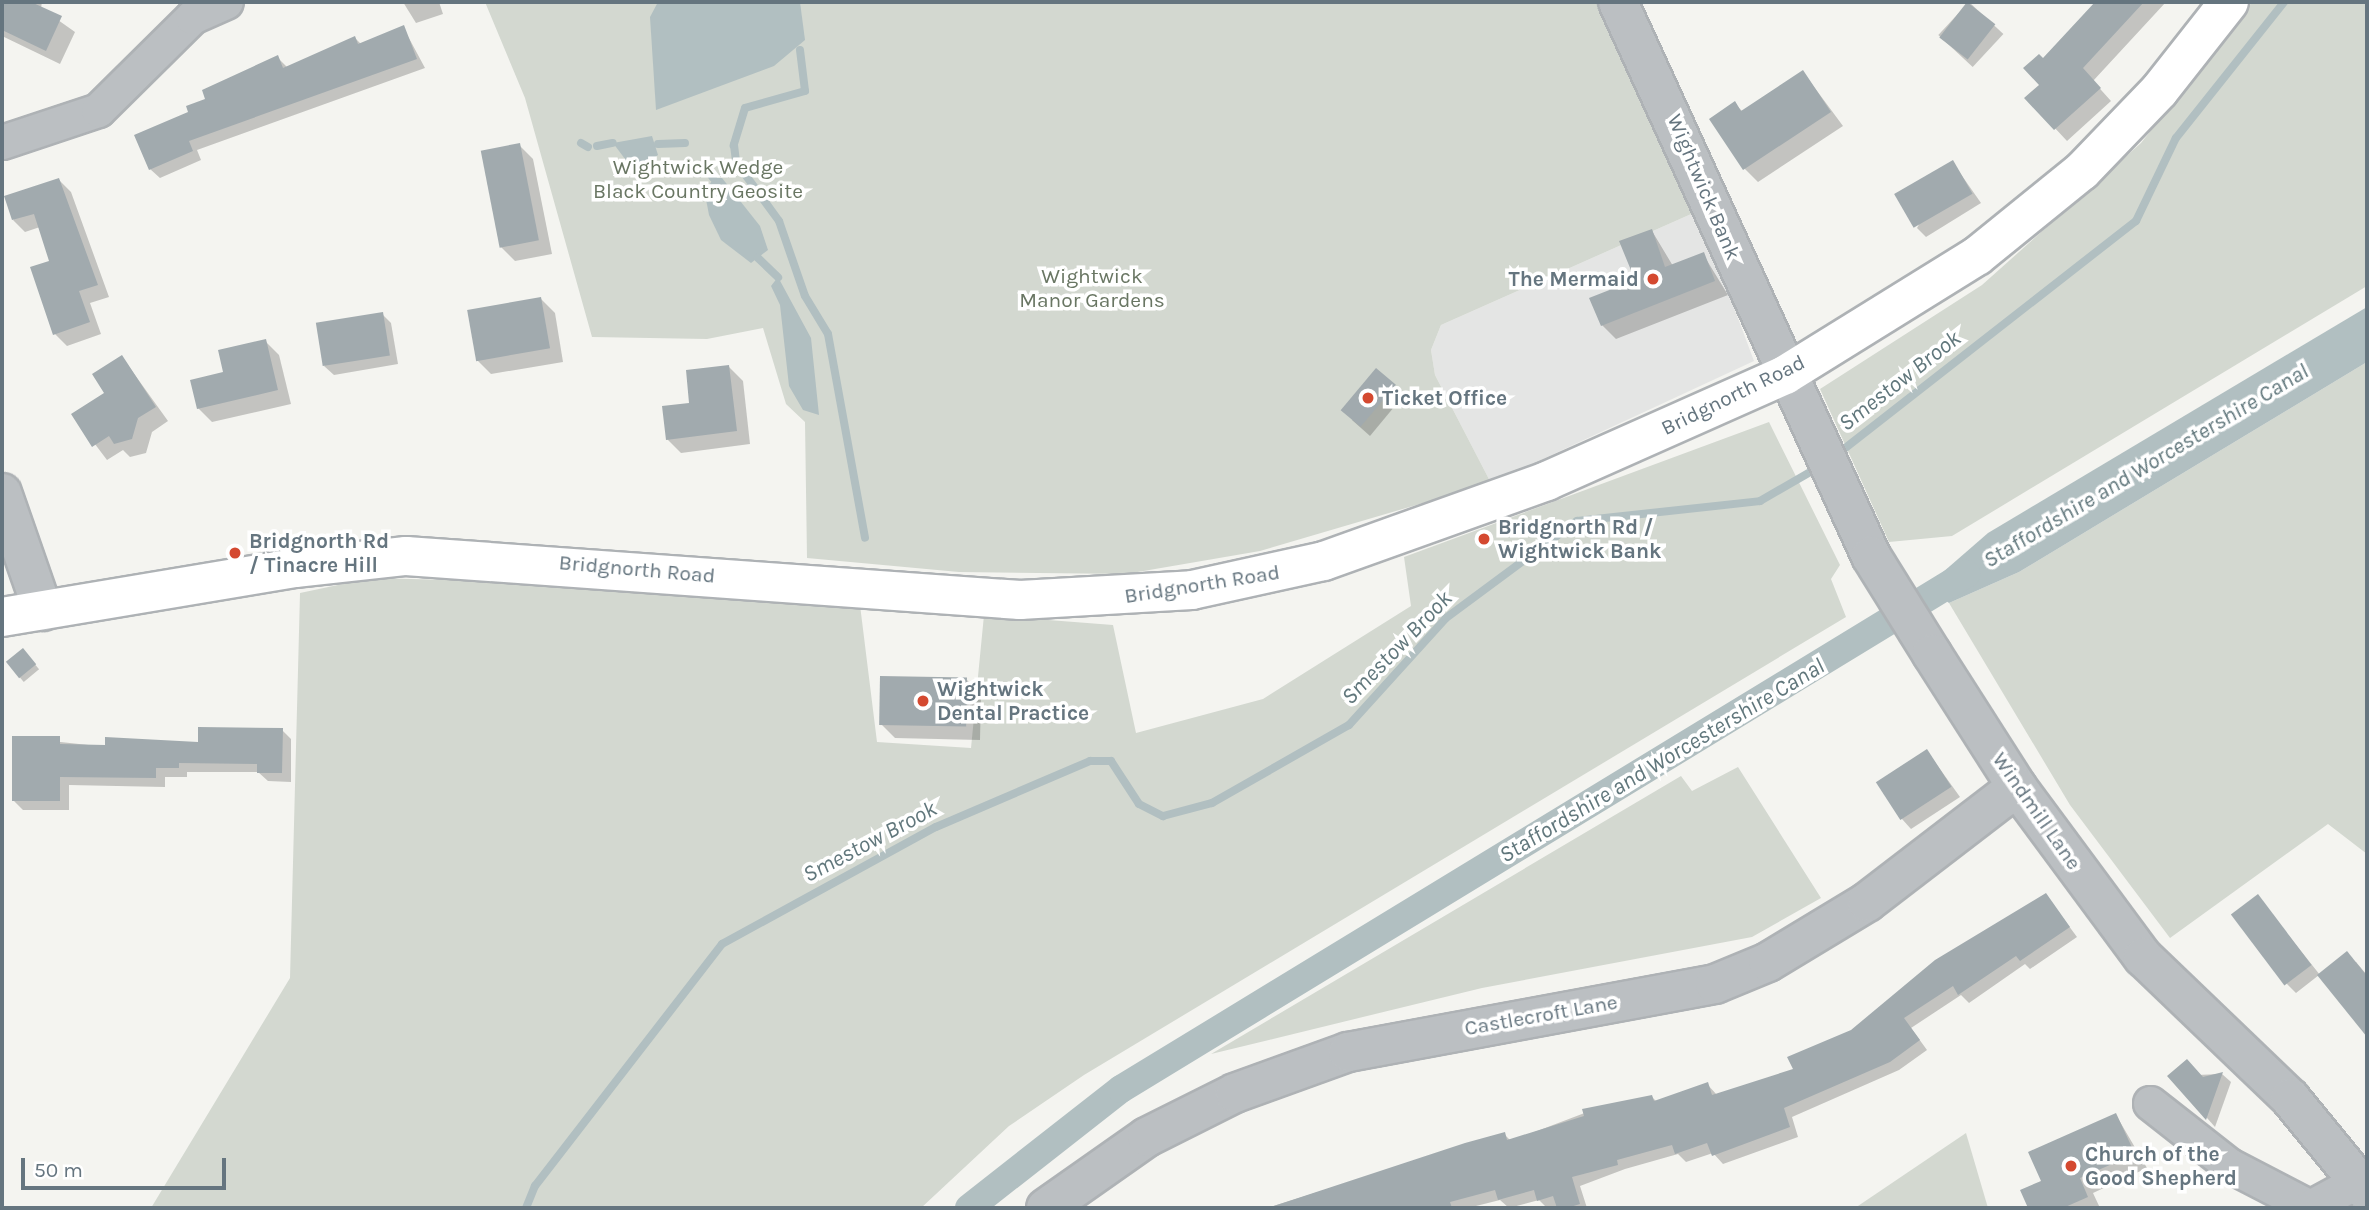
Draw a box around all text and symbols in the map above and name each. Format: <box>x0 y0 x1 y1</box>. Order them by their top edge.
street label: Wightwick Bank <box>1662 110 1746 264</box>
park label: Wightwick Wedge Black Country Geosite <box>593 154 803 204</box>
park label: Wightwick Manor Gardens <box>1019 263 1165 313</box>
place label: The Mermaid <box>1509 266 1639 292</box>
marker: The Mermaid <box>1645 271 1661 287</box>
water label: Smestow Brook <box>1833 325 1967 437</box>
street label: Bridgnorth Road <box>1657 349 1809 441</box>
water label: Staffordshire and Worcestershire Canal <box>1978 358 2314 574</box>
place label: Ticket Office <box>1382 385 1507 411</box>
marker: Ticket Office <box>1360 390 1376 406</box>
place label: Bridgnorth Rd / Wightwick Bank <box>1498 514 1661 564</box>
place label: Bridgnorth Rd / Tinacre Hill <box>249 528 389 578</box>
marker: Bridgnorth Rd / Wightwick Bank <box>1476 531 1492 547</box>
marker: Bridgnorth Rd / Tinacre Hill <box>227 545 243 561</box>
street label: Bridgnorth Road <box>558 550 716 588</box>
street label: Bridgnorth Road <box>1123 559 1281 609</box>
water label: Smestow Brook <box>1336 585 1458 711</box>
water label: Staffordshire and Worcestershire Canal <box>1494 653 1830 869</box>
place label: Wightwick Dental Practice <box>937 676 1089 726</box>
marker: Wightwick Dental Practice <box>915 693 931 709</box>
street label: Windmill Lane <box>1987 747 2087 875</box>
water label: Smestow Brook <box>798 795 942 889</box>
street label: Castlecroft Lane <box>1463 989 1619 1041</box>
place label: Church of the Good Shepherd <box>2085 1141 2237 1191</box>
scale bar <box>24 1144 229 1188</box>
text: 50 m <box>34 1158 83 1182</box>
marker: Church of the Good Shepherd <box>2063 1158 2079 1174</box>

